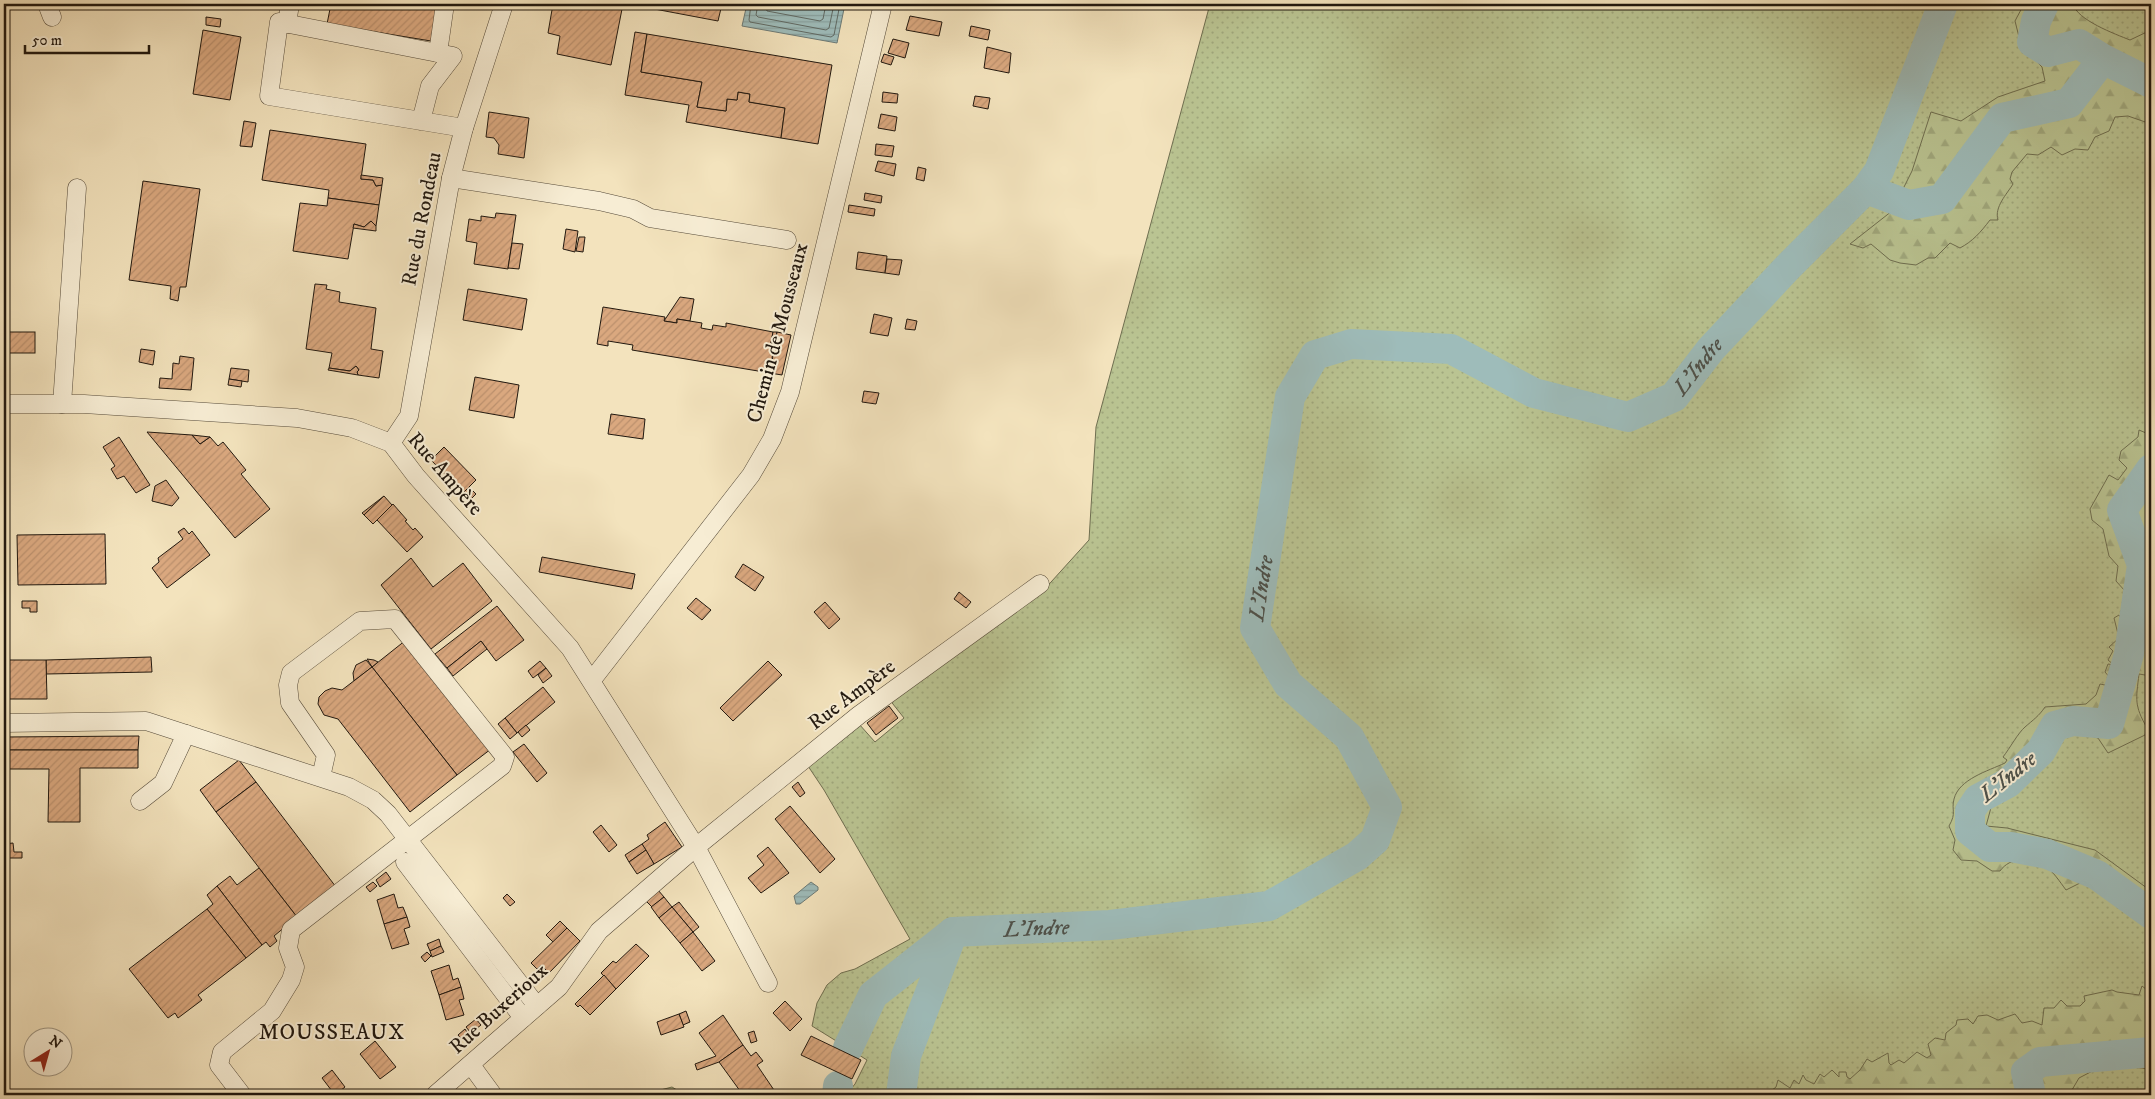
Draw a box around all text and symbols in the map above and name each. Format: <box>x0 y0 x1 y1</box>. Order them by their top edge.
scale bar <box>25 22 149 54</box>
text: 50 m <box>32 31 62 50</box>
street label: Rue du Rondeau <box>396 150 448 288</box>
street label: Chemin de Mousseaux <box>741 240 815 426</box>
water label: L'Indre <box>1666 331 1729 402</box>
street label: Rue Ampère <box>402 427 489 521</box>
water label: L'Indre <box>1242 553 1279 624</box>
street label: Rue Ampère <box>803 654 901 736</box>
water label: L'Indre <box>1972 746 2042 809</box>
water label: L'Indre <box>1001 913 1070 943</box>
street label: Rue Buxerioux <box>444 958 554 1060</box>
district label: MOUSSEAUX <box>259 1019 405 1046</box>
north arrow <box>22 1026 72 1076</box>
text: N <box>45 1032 66 1053</box>

